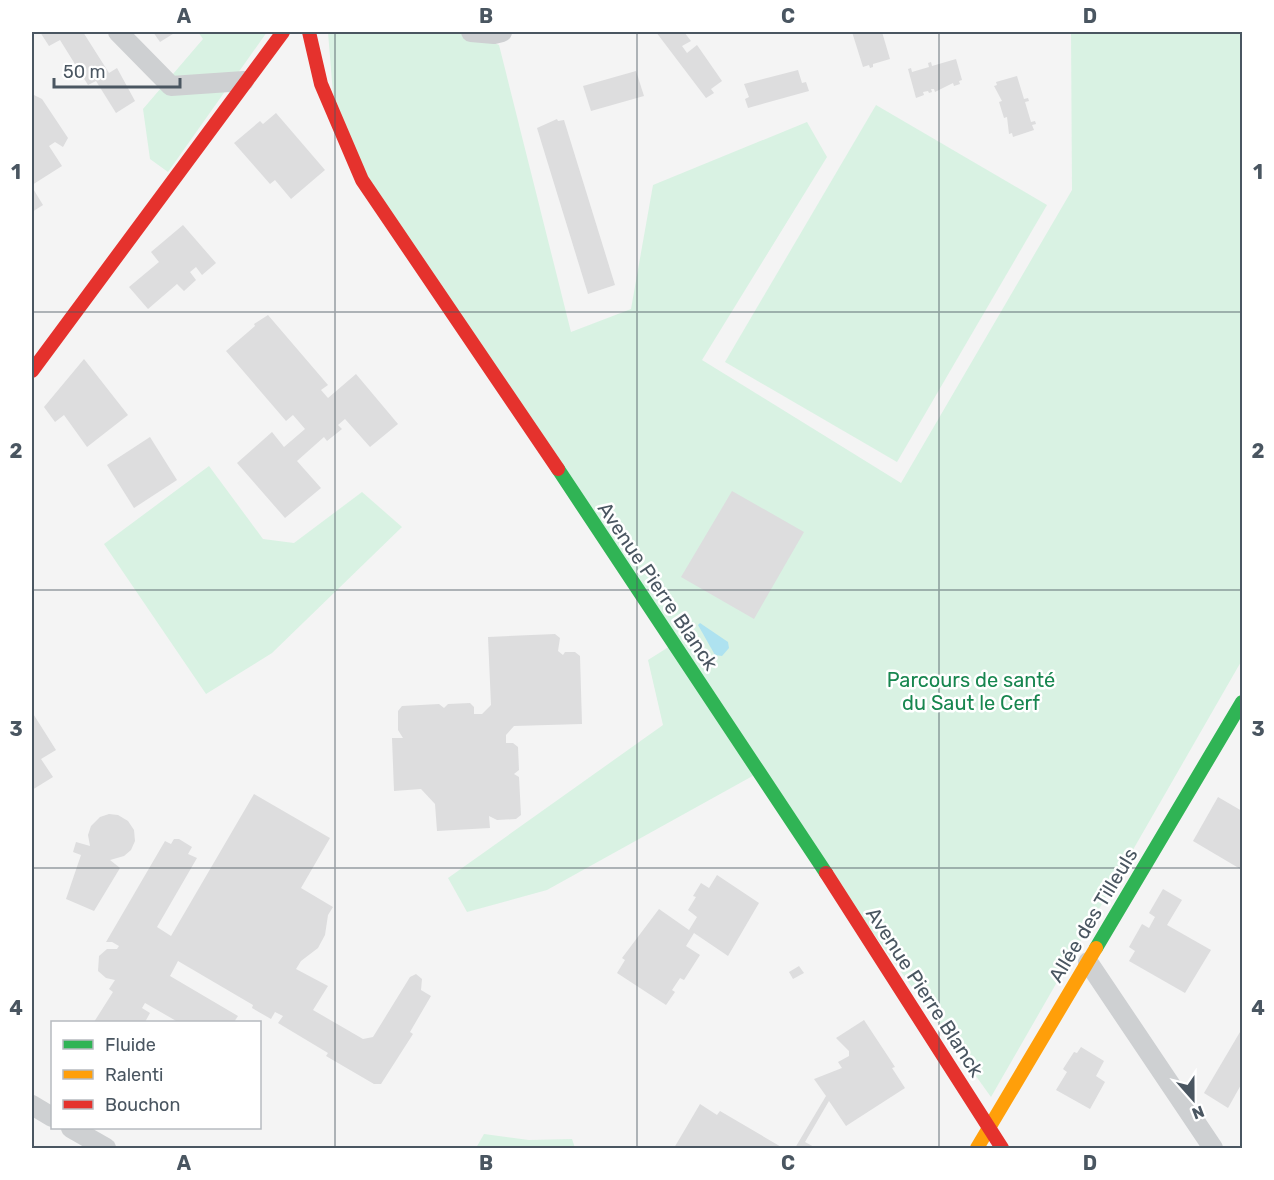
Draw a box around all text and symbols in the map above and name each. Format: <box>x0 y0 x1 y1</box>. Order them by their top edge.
text: A <box>177 4 192 28</box>
text: B <box>479 4 493 28</box>
text: C <box>781 4 795 28</box>
text: D <box>1083 4 1097 28</box>
scale bar <box>54 51 180 89</box>
text: 50 m <box>63 61 106 83</box>
text: 1 <box>11 160 21 184</box>
text: 1 <box>1253 160 1263 184</box>
text: 2 <box>10 439 23 463</box>
text: 2 <box>1252 439 1265 463</box>
street label: Avenue Pierre Blanck <box>593 497 724 675</box>
park label: Parcours de santé du Saut le Cerf <box>887 668 1055 715</box>
text: 3 <box>9 717 23 741</box>
text: 3 <box>1251 717 1265 741</box>
street label: Allée des Tilleuls <box>1043 843 1143 987</box>
street label: Avenue Pierre Blanck <box>861 903 989 1082</box>
text: 4 <box>9 996 23 1020</box>
text: 4 <box>1251 996 1265 1020</box>
legend <box>51 1021 261 1129</box>
text: Fluide <box>105 1034 156 1056</box>
text: Ralenti <box>105 1064 163 1086</box>
north arrow <box>1163 1069 1223 1129</box>
text: Bouchon <box>105 1094 180 1116</box>
text: N <box>1189 1102 1207 1123</box>
text: A <box>177 1151 192 1175</box>
text: B <box>479 1151 493 1175</box>
text: C <box>781 1151 795 1175</box>
text: D <box>1083 1151 1097 1175</box>

